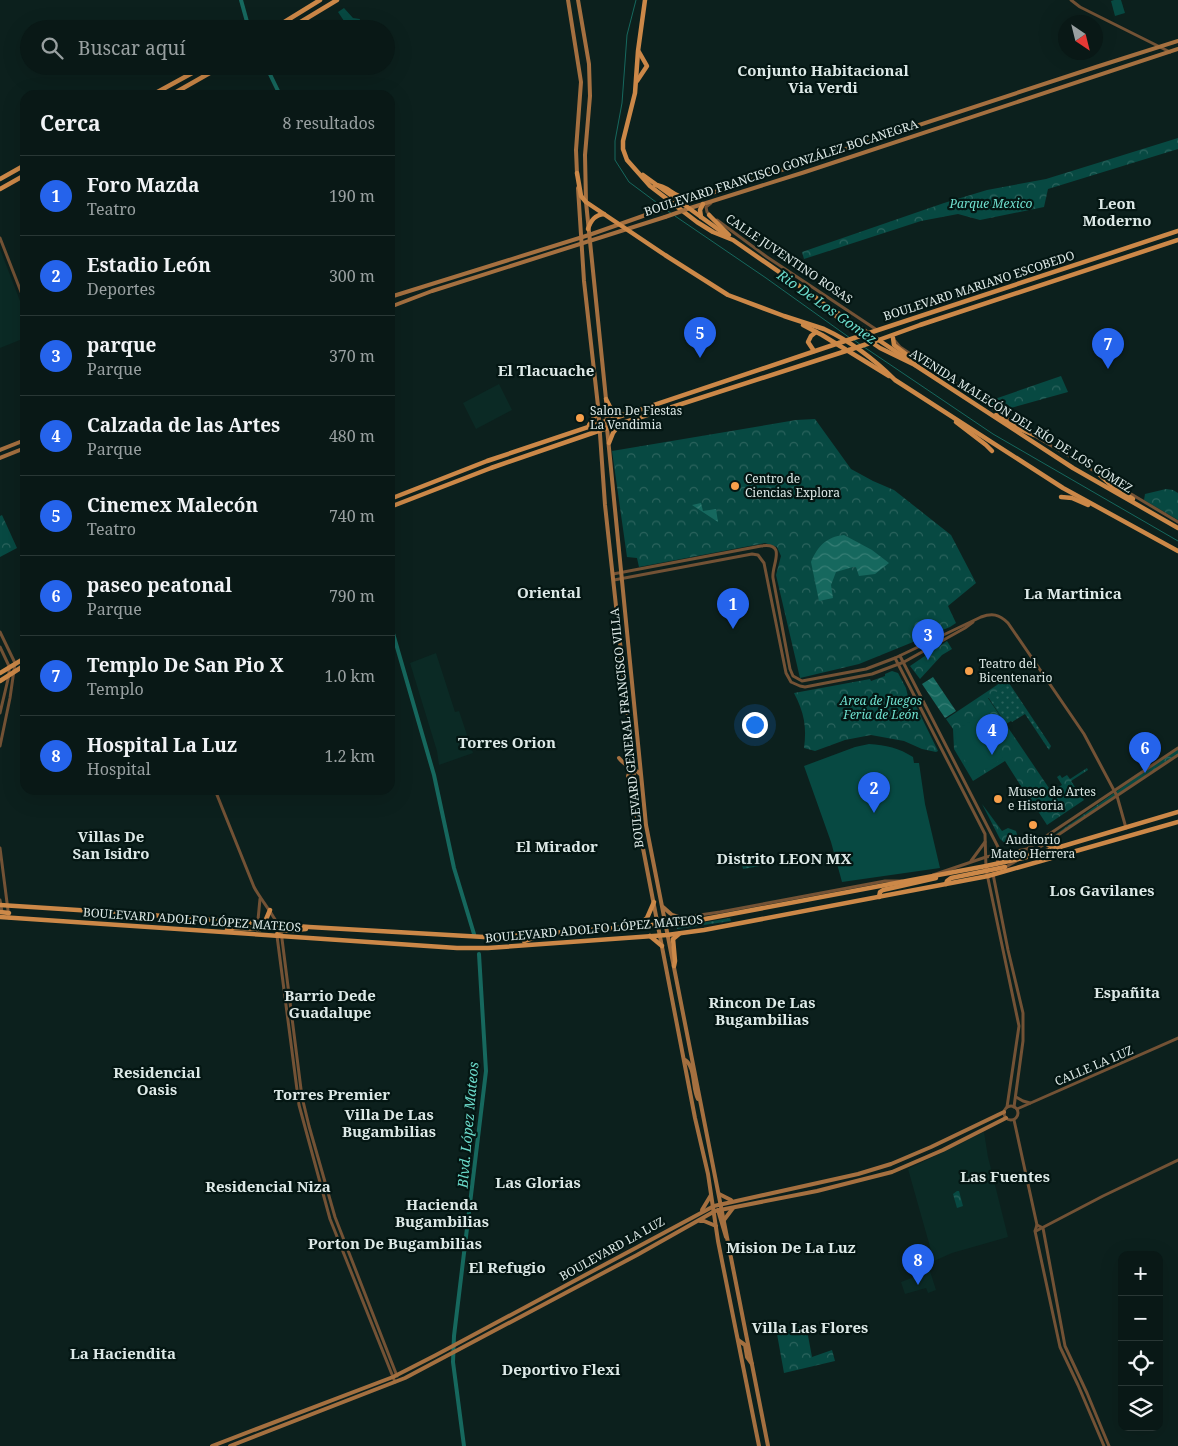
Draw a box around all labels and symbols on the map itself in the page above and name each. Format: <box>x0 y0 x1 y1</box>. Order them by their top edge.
north arrow <box>1058 15 1103 60</box>
district label: Conjunto Habitacional Via Verdi <box>737 60 910 97</box>
street label: BOULEVARD FRANCISCO GONZÁLEZ BOCANEGRA <box>642 115 921 220</box>
district label: Leon Moderno <box>1083 193 1151 230</box>
park label: Parque Mexico <box>949 195 1033 212</box>
street label: CALLE JUVENTINO ROSAS <box>722 210 856 308</box>
street label: BOULEVARD MARIANO ESCOBEDO <box>881 246 1077 325</box>
water label: Rio De Los Gomez <box>773 265 881 348</box>
pin: 5 <box>684 317 716 358</box>
pin: 7 <box>1092 328 1124 369</box>
street label: AVENIDA MALECÓN DEL RÍO DE LOS GÓMEZ <box>907 345 1136 497</box>
district label: El Tlacuache <box>498 360 594 380</box>
place label: Salon De Fiestas La Vendimia <box>590 402 682 433</box>
marker: Salon De Fiestas La Vendimia <box>574 412 586 424</box>
place label: Centro de Ciencias Explora <box>745 470 840 501</box>
marker: Centro de Ciencias Explora <box>729 480 741 492</box>
district label: Oriental <box>517 582 582 602</box>
district label: La Martinica <box>1024 583 1122 603</box>
pin: 1 <box>717 588 749 629</box>
street label: BOULEVARD GENERAL FRANCISCO VILLA <box>605 607 648 849</box>
pin: 3 <box>912 619 944 660</box>
place label: Teatro del Bicentenario <box>979 655 1052 686</box>
marker: Teatro del Bicentenario <box>963 665 975 677</box>
park label: Area de Juegos Feria de León <box>839 692 923 723</box>
your location <box>742 712 768 738</box>
pin: 4 <box>976 714 1008 755</box>
district label: Torres Orion <box>458 732 556 752</box>
pin: 6 <box>1129 732 1161 773</box>
pin: 2 <box>858 772 890 813</box>
place label: Museo de Artes e Historia <box>1008 783 1096 814</box>
marker: Museo de Artes e Historia <box>992 793 1004 805</box>
marker: Auditorio Mateo Herrera <box>1027 819 1039 831</box>
district label: Villas De San Isidro <box>73 826 149 863</box>
place label: Auditorio Mateo Herrera <box>991 831 1076 862</box>
district label: El Mirador <box>516 836 598 856</box>
district label: Distrito LEON MX <box>717 848 851 868</box>
district label: Los Gavilanes <box>1049 880 1155 900</box>
street label: BOULEVARD ADOLFO LÓPEZ MATEOS <box>82 903 302 936</box>
street label: BOULEVARD ADOLFO LÓPEZ MATEOS <box>484 911 704 946</box>
district label: Españita <box>1094 982 1160 1002</box>
district label: Barrio Dede Guadalupe <box>284 985 376 1022</box>
district label: Rincon De Las Bugambilias <box>709 992 816 1029</box>
street label: CALLE LA LUZ <box>1052 1041 1136 1090</box>
water label: Blvd. López Mateos <box>452 1061 483 1190</box>
district label: Residencial Oasis <box>113 1062 201 1099</box>
district label: Torres Premier <box>274 1084 390 1104</box>
district label: Villa De Las Bugambilias <box>342 1104 436 1141</box>
district label: Las Fuentes <box>960 1166 1050 1186</box>
district label: Las Glorias <box>495 1172 581 1192</box>
district label: Residencial Niza <box>205 1176 331 1196</box>
district label: Hacienda Bugambilias <box>395 1194 489 1231</box>
street label: BOULEVARD LA LUZ <box>556 1213 667 1285</box>
district label: Porton De Bugambilias <box>308 1233 482 1253</box>
district label: Mision De La Luz <box>726 1237 856 1257</box>
pin: 8 <box>902 1244 934 1285</box>
district label: El Refugio <box>468 1257 546 1277</box>
district label: Villa Las Flores <box>752 1317 868 1337</box>
district label: La Haciendita <box>70 1343 176 1363</box>
district label: Deportivo Flexi <box>502 1359 621 1379</box>

